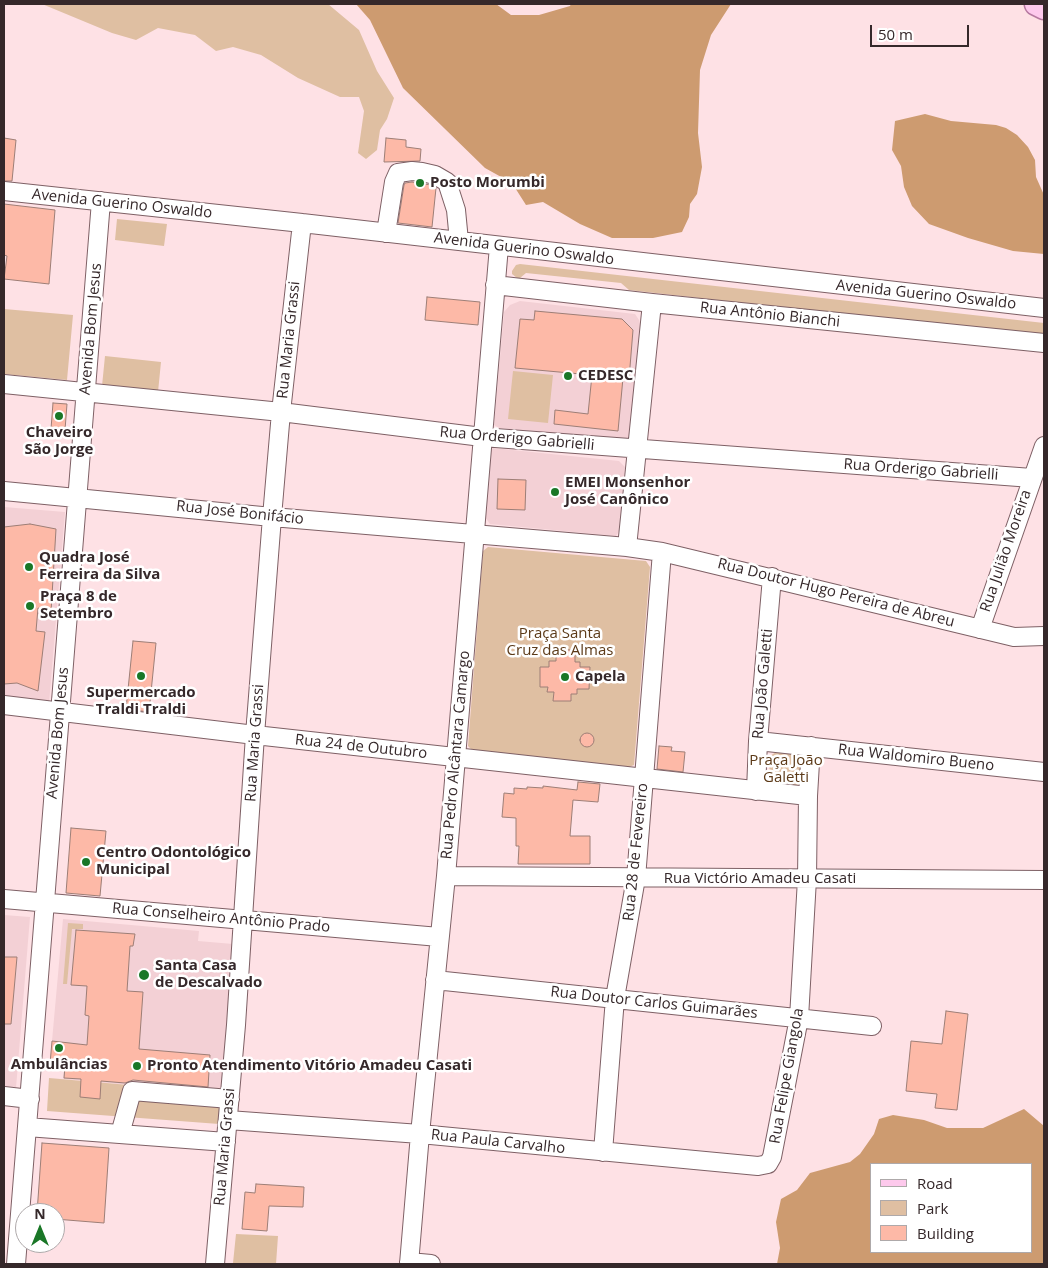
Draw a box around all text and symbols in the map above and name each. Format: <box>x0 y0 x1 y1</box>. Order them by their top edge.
scale bar <box>873 15 972 47</box>
text: 50 m <box>878 24 913 44</box>
place label: Posto Morumbi <box>430 174 545 192</box>
marker: Posto Morumbi <box>414 177 426 189</box>
street label: Avenida Guerino Oswaldo <box>31 186 213 222</box>
street label: Avenida Guerino Oswaldo <box>433 229 615 269</box>
street label: Avenida Bom Jesus <box>76 262 106 396</box>
street label: Avenida Guerino Oswaldo <box>835 277 1017 313</box>
street label: Rua Maria Grassi <box>274 280 304 400</box>
street label: Rua Antônio Bianchi <box>699 299 841 331</box>
place label: CEDESC <box>578 367 633 385</box>
marker: CEDESC <box>562 370 574 382</box>
marker: Chaveiro São Jorge <box>53 410 65 422</box>
street label: Rua Orderigo Gabrielli <box>439 423 595 455</box>
place label: Chaveiro São Jorge <box>25 424 93 459</box>
street label: Rua Orderigo Gabrielli <box>843 456 999 484</box>
place label: EMEI Monsenhor José Canônico <box>565 474 690 509</box>
marker: EMEI Monsenhor José Canônico <box>549 486 561 498</box>
street label: Rua Julião Moreira <box>977 488 1035 614</box>
street label: Rua José Bonifácio <box>175 497 305 529</box>
place label: Quadra José Ferreira da Silva <box>39 549 160 584</box>
street label: Rua Doutor Hugo Pereira de Abreu <box>716 555 956 631</box>
marker: Quadra José Ferreira da Silva <box>23 561 35 573</box>
place label: Praça 8 de Setembro <box>40 588 117 623</box>
marker: Praça 8 de Setembro <box>24 600 36 612</box>
park label: Praça Santa Cruz das Almas <box>507 625 613 660</box>
street label: Rua João Galetti <box>749 628 777 740</box>
street label: Rua Pedro Alcântara Camargo <box>438 650 474 860</box>
street label: Avenida Bom Jesus <box>43 666 73 800</box>
place label: Capela <box>575 668 626 686</box>
marker: Supermercado Traldi Traldi <box>135 670 147 682</box>
marker: Capela <box>559 671 571 683</box>
street label: Rua Maria Grassi <box>242 683 268 803</box>
place label: Supermercado Traldi Traldi <box>86 684 196 719</box>
street label: Rua 24 de Outubro <box>294 731 428 763</box>
street label: Rua Waldomiro Bueno <box>837 741 995 775</box>
park label: Praça João Galetti <box>749 752 823 787</box>
street label: Rua 28 de Fevereiro <box>620 782 652 922</box>
place label: Centro Odontológico Municipal <box>96 844 251 879</box>
marker: Centro Odontológico Municipal <box>80 856 92 868</box>
street label: Rua Victório Amadeu Casati <box>664 870 856 888</box>
street label: Rua Conselheiro Antônio Prado <box>111 899 331 937</box>
place label: Santa Casa de Descalvado <box>155 957 262 992</box>
marker: Santa Casa de Descalvado <box>137 968 151 982</box>
street label: Rua Doutor Carlos Guimarães <box>550 983 758 1023</box>
street label: Rua Felipe Giangola <box>766 1007 808 1145</box>
marker: Ambulâncias <box>53 1042 65 1054</box>
place label: Ambulâncias <box>11 1056 107 1074</box>
place label: Pronto Atendimento Vitório Amadeu Casati <box>147 1057 472 1075</box>
marker: Pronto Atendimento Vitório Amadeu Casati <box>131 1060 143 1072</box>
street label: Rua Maria Grassi <box>211 1087 239 1207</box>
street label: Rua Paula Carvalho <box>430 1126 566 1158</box>
legend <box>870 1163 1033 1253</box>
text: Road <box>917 1173 953 1193</box>
text: Park <box>917 1198 948 1218</box>
north arrow <box>15 1203 65 1253</box>
text: N <box>34 1204 46 1223</box>
text: Building <box>917 1223 974 1243</box>

